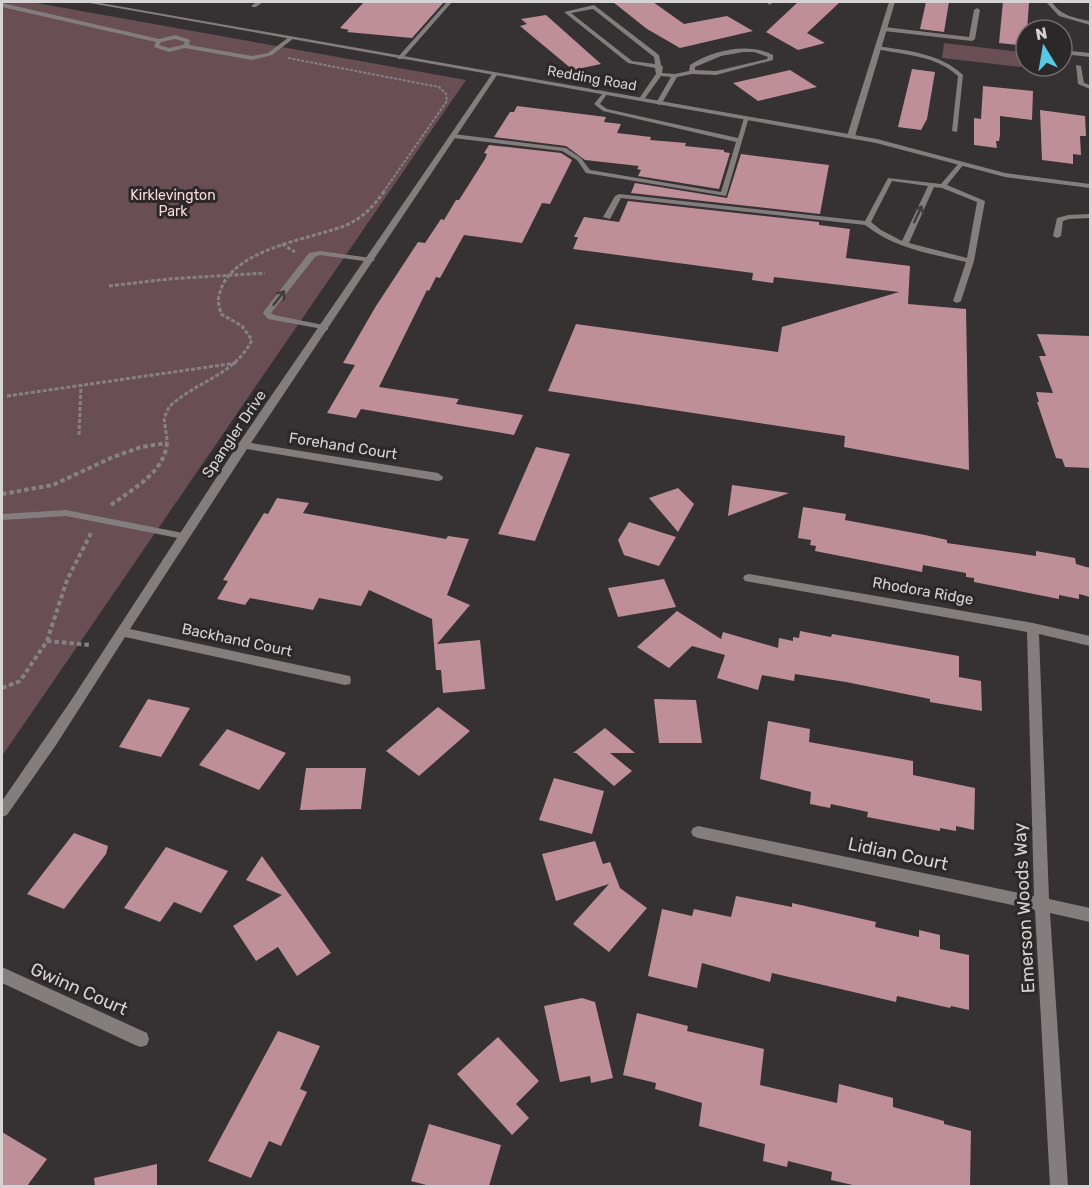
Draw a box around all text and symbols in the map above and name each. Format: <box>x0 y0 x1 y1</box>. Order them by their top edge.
north arrow <box>1014 18 1074 78</box>
text: N <box>1034 23 1049 44</box>
street label: Redding Road <box>546 62 638 95</box>
park label: Kirklevington Park <box>130 187 216 220</box>
one-way arrow <box>913 206 924 224</box>
one-way arrow <box>272 291 285 307</box>
street label: Spangler Drive <box>198 387 270 481</box>
street label: Forehand Court <box>288 429 399 463</box>
street label: Rhodora Ridge <box>871 573 975 609</box>
street label: Backhand Court <box>180 619 294 661</box>
street label: Emerson Woods Way <box>1009 822 1039 994</box>
street label: Lidian Court <box>846 833 950 875</box>
street label: Gwinn Court <box>27 958 131 1020</box>

